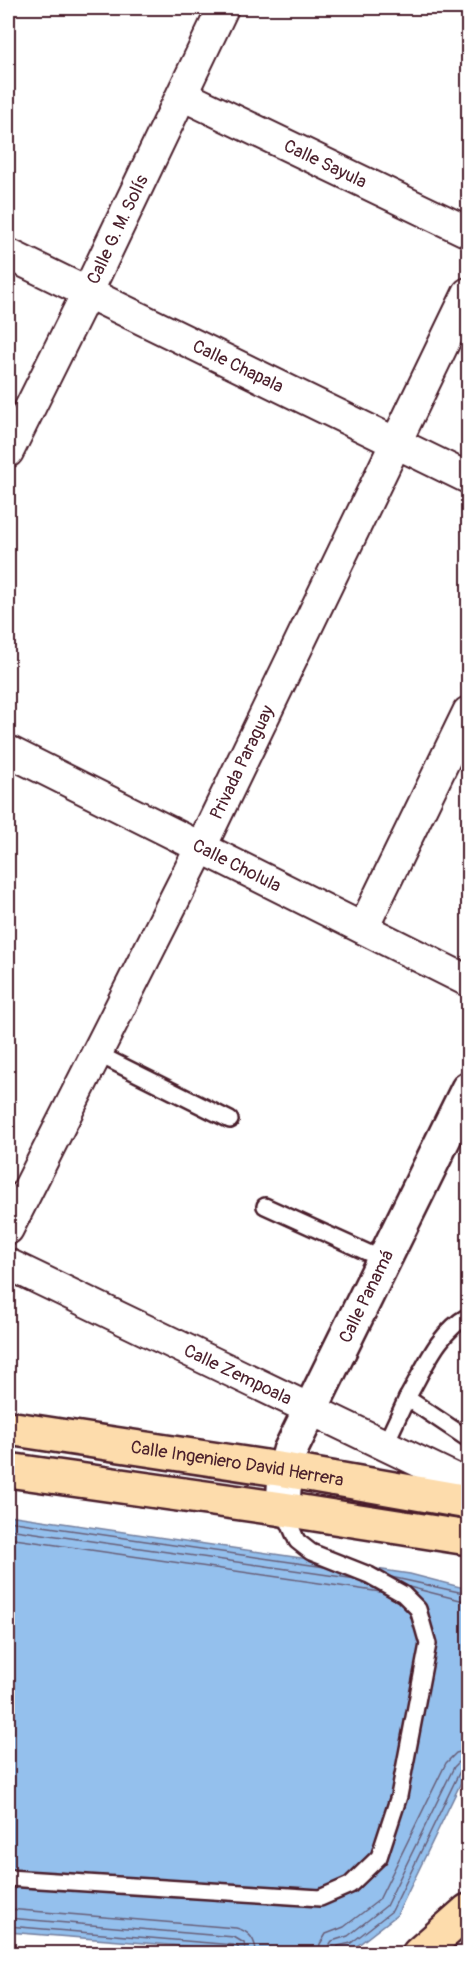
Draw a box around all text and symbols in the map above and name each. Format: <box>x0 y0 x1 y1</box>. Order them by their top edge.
street label: Calle Sayula <box>280 134 371 193</box>
street label: Calle G. M. Solís <box>81 171 153 288</box>
street label: Calle Chapala <box>189 334 287 398</box>
street label: Privada Paraguay <box>205 701 279 823</box>
street label: Calle Cholula <box>189 834 285 897</box>
street label: Calle Panamá <box>333 1246 399 1347</box>
street label: Calle Zempoala <box>180 1339 296 1410</box>
street label: Calle Ingeniero David Herrera <box>129 1435 346 1492</box>

